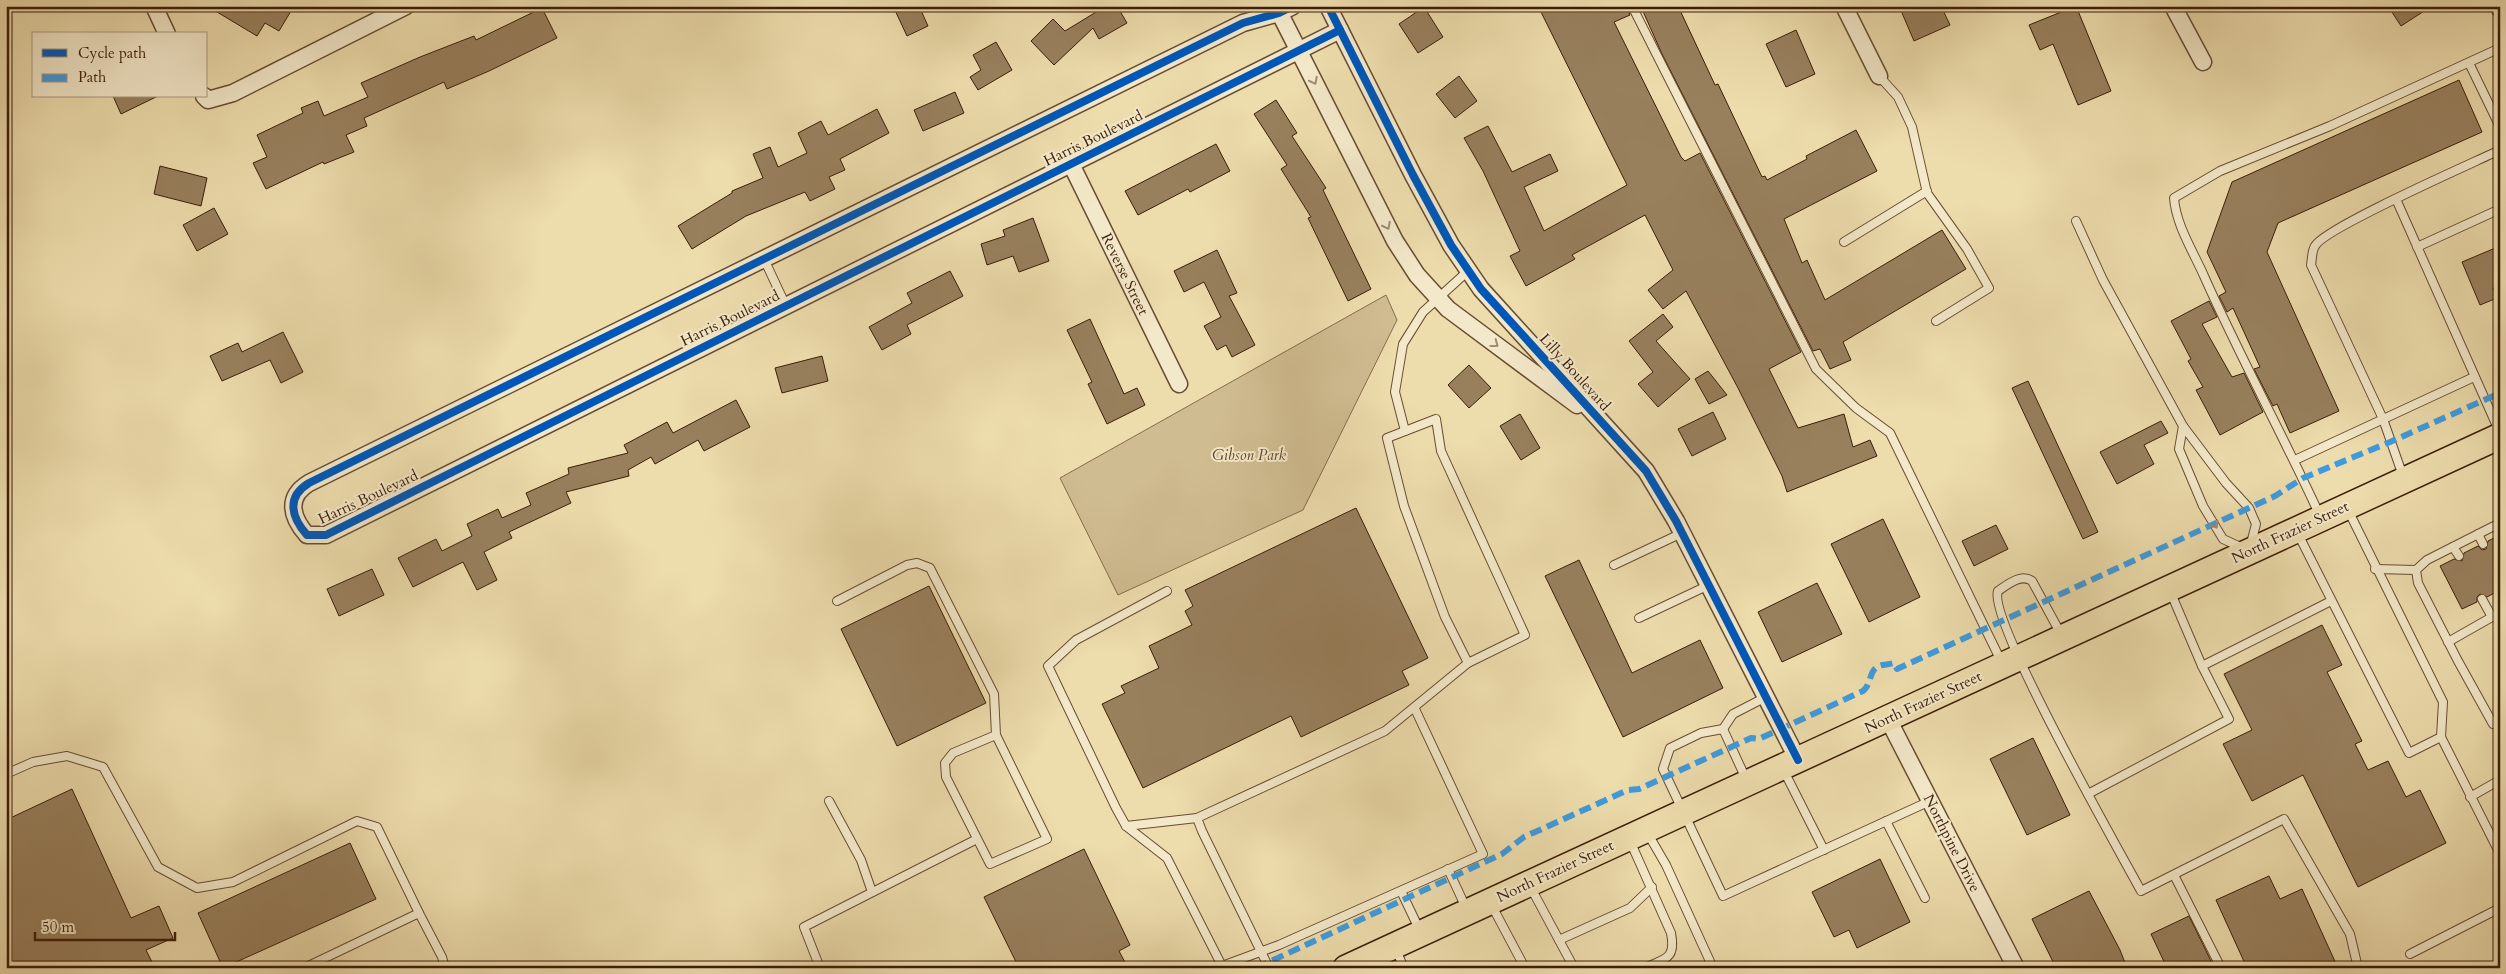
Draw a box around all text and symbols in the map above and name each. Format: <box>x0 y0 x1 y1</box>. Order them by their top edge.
legend <box>32 32 208 98</box>
text: Cycle path <box>78 43 147 63</box>
text: Path <box>78 67 107 87</box>
one-way arrow <box>1308 76 1318 85</box>
street label: Harris Boulevard <box>1040 105 1146 171</box>
one-way arrow <box>1381 221 1391 230</box>
street label: Reverse Street <box>1096 230 1154 319</box>
street label: Harris Boulevard <box>677 285 783 351</box>
street label: Lilly Boulevard <box>1535 329 1615 415</box>
one-way arrow <box>1489 339 1498 347</box>
park label: Gibson Park <box>1212 445 1287 465</box>
street label: Harris Boulevard <box>315 465 421 529</box>
street label: North Frazier Street <box>2228 496 2352 568</box>
one-way arrow <box>2209 519 2218 528</box>
street label: North Frazier Street <box>1861 666 1985 738</box>
street label: Northpine Drive <box>1919 791 1985 895</box>
street label: North Frazier Street <box>1493 835 1617 907</box>
scale bar <box>35 909 175 941</box>
text: 50 m <box>42 917 74 937</box>

